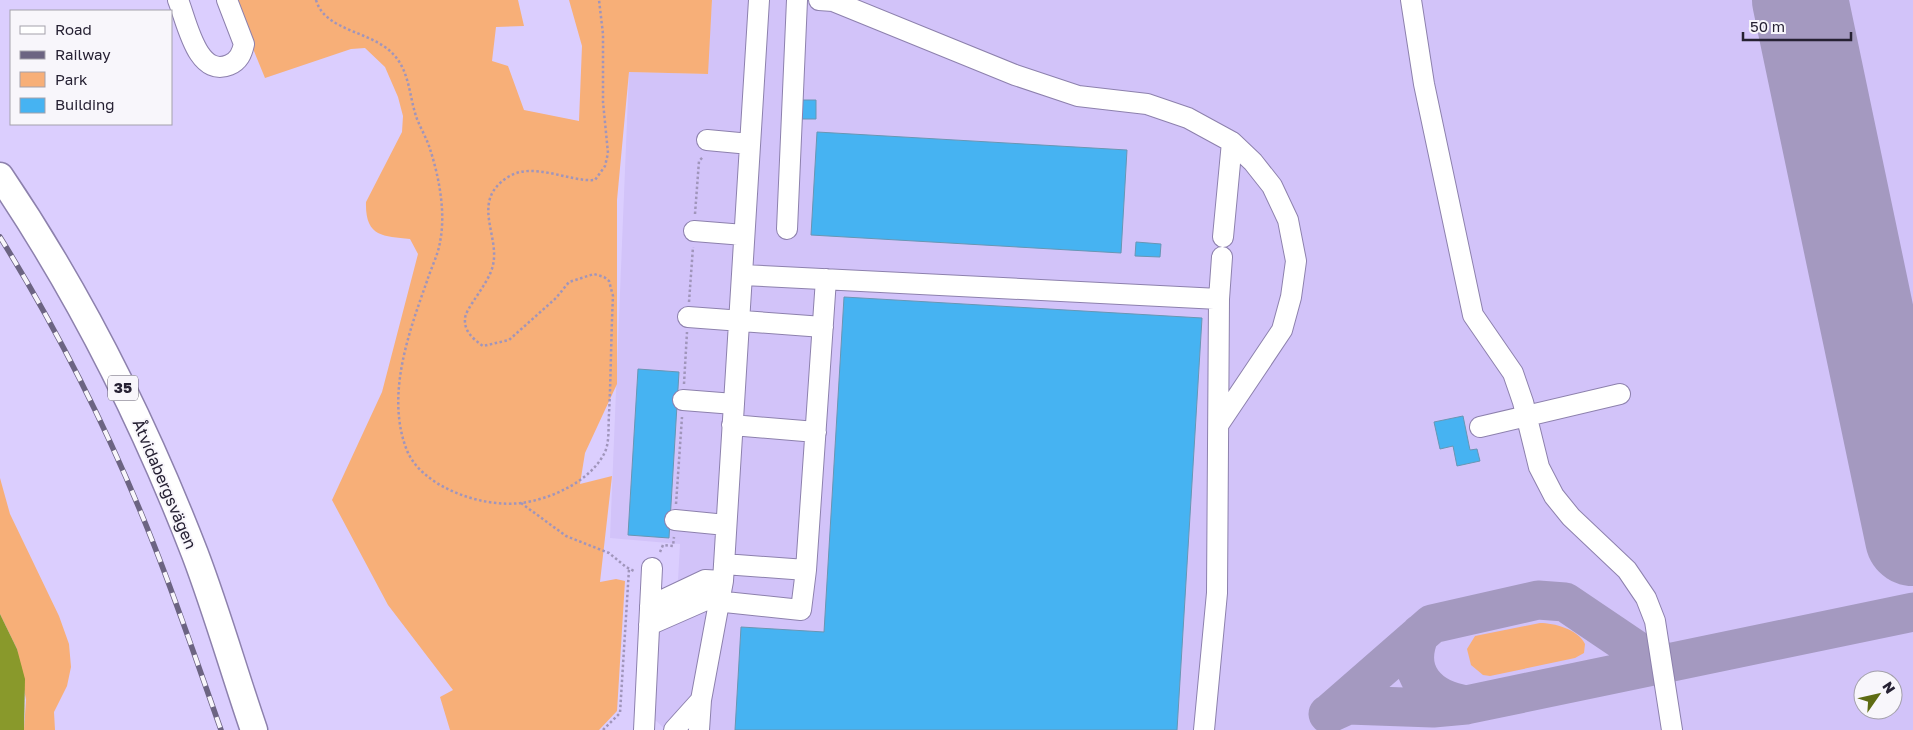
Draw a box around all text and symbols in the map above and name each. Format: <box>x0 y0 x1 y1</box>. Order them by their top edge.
legend <box>10 10 172 125</box>
scale bar <box>1743 10 1850 42</box>
text: 50 m <box>1750 17 1785 35</box>
text: Road <box>55 20 92 38</box>
text: Railway <box>55 45 111 63</box>
text: Park <box>55 70 88 88</box>
text: Building <box>55 95 115 113</box>
road number: 35 <box>108 376 138 400</box>
street label: Åtvidabergsvägen <box>129 416 201 552</box>
north arrow <box>1853 670 1903 720</box>
text: N <box>1879 678 1899 697</box>

